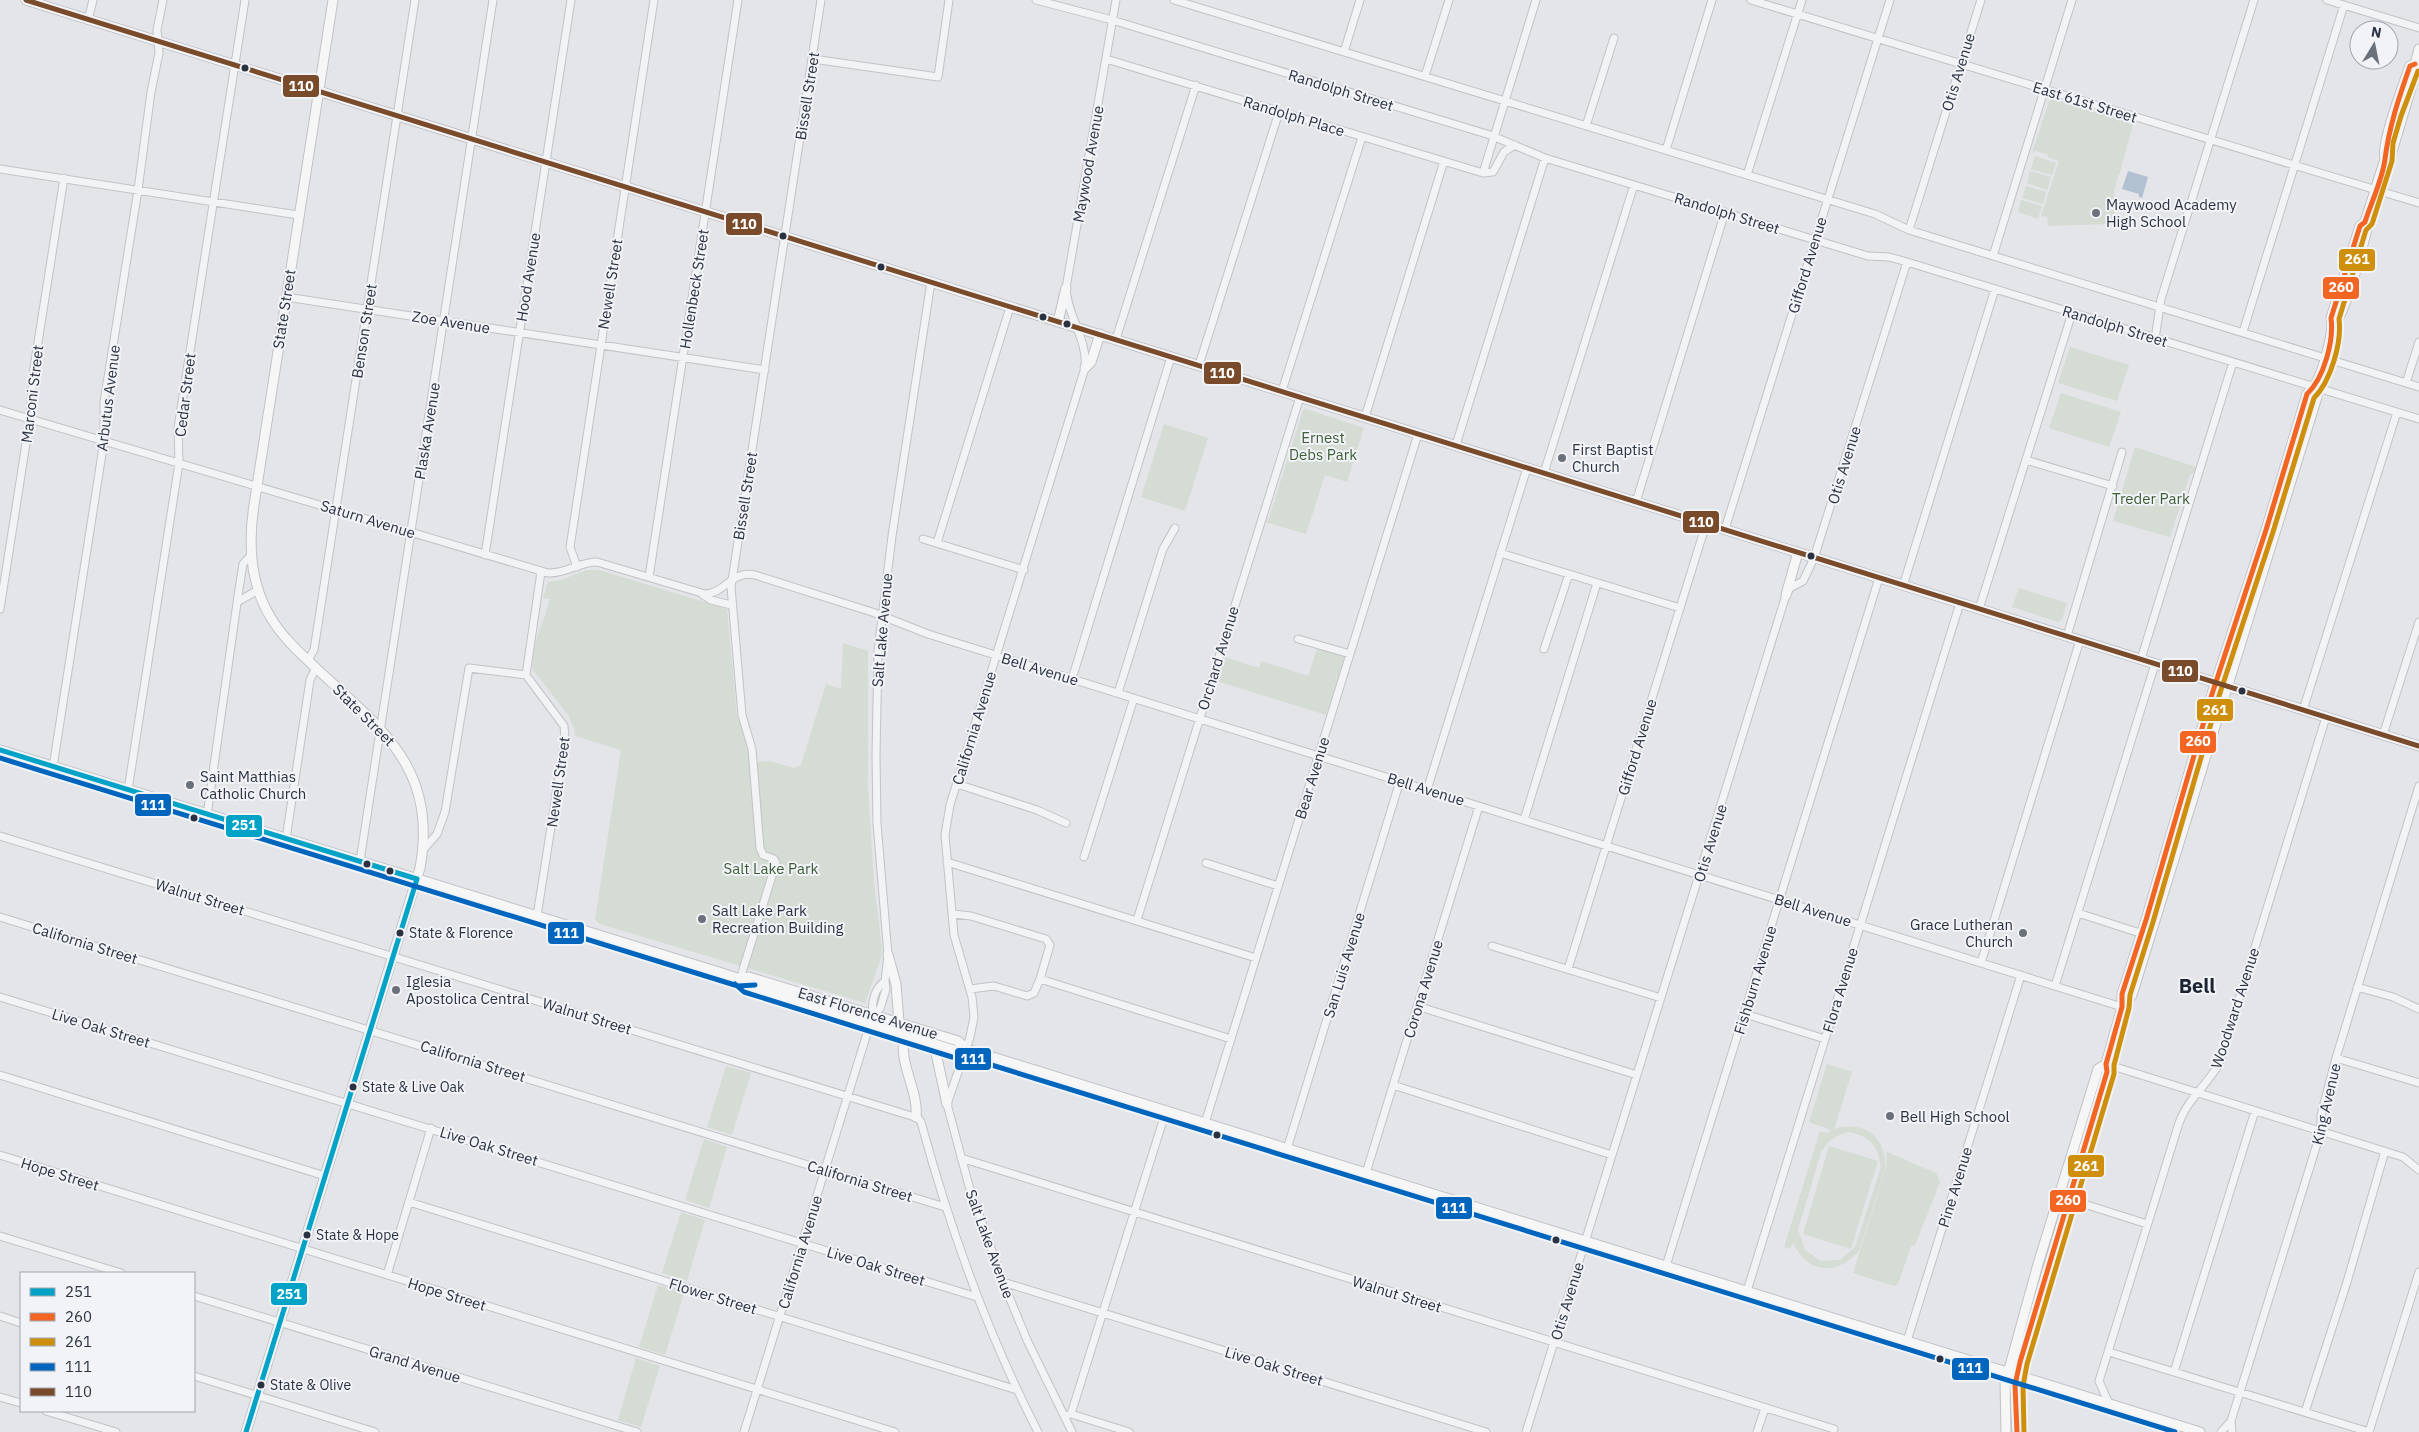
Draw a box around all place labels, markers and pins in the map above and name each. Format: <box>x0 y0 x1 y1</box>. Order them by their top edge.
unlabelled marker <box>240 63 250 73</box>
place label: Maywood Academy High School <box>2106 195 2237 231</box>
marker: Maywood Academy High School <box>2090 207 2102 219</box>
unlabelled marker <box>778 231 788 241</box>
unlabelled marker <box>876 262 886 272</box>
unlabelled marker <box>1038 312 1048 322</box>
unlabelled marker <box>1062 319 1072 329</box>
place label: First Baptist Church <box>1572 440 1654 476</box>
marker: First Baptist Church <box>1556 452 1568 464</box>
unlabelled marker <box>1806 551 1816 561</box>
unlabelled marker <box>2237 686 2247 696</box>
place label: Saint Matthias Catholic Church <box>200 767 306 803</box>
marker: Saint Matthias Catholic Church <box>184 779 196 791</box>
unlabelled marker <box>189 813 199 823</box>
unlabelled marker <box>362 859 372 869</box>
unlabelled marker <box>385 866 395 876</box>
place label: Salt Lake Park Recreation Building <box>712 901 843 937</box>
marker: Salt Lake Park Recreation Building <box>696 913 708 925</box>
place label: Grace Lutheran Church <box>1910 915 2013 951</box>
place label: State & Florence <box>409 924 514 942</box>
marker: Grace Lutheran Church <box>2017 927 2029 939</box>
marker: State & Florence <box>395 928 405 938</box>
place label: Iglesia Apostolica Central <box>406 972 529 1008</box>
marker: Iglesia Apostolica Central <box>390 984 402 996</box>
place label: State & Live Oak <box>362 1078 465 1096</box>
marker: State & Live Oak <box>348 1082 358 1092</box>
place label: Bell High School <box>1900 1107 2010 1126</box>
marker: Bell High School <box>1884 1110 1896 1122</box>
unlabelled marker <box>1212 1130 1222 1140</box>
place label: State & Hope <box>316 1226 399 1244</box>
marker: State & Hope <box>302 1230 312 1240</box>
unlabelled marker <box>1551 1235 1561 1245</box>
unlabelled marker <box>1935 1354 1945 1364</box>
place label: State & Olive <box>270 1376 351 1394</box>
marker: State & Olive <box>256 1380 266 1390</box>

